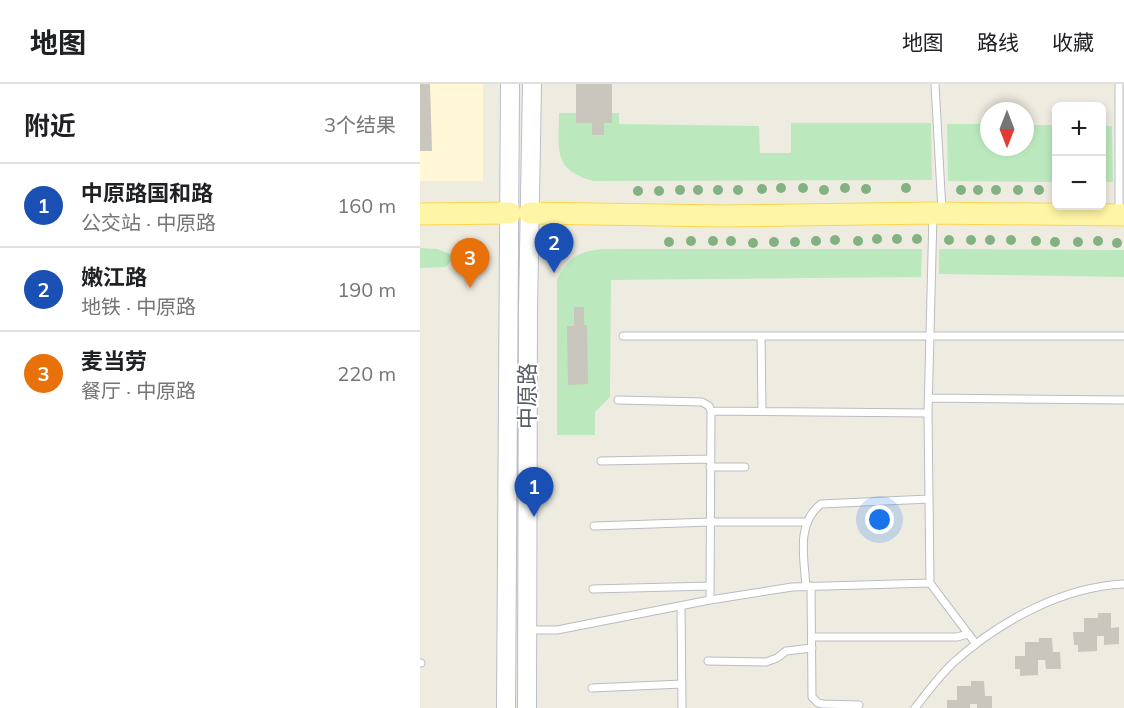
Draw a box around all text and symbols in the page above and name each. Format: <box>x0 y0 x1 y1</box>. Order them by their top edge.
text: 地图 <box>30 25 86 60</box>
text: 地图 <box>902 29 944 55</box>
text: 路线 <box>977 29 1019 55</box>
text: 收藏 <box>1052 29 1094 55</box>
north arrow <box>980 102 1034 156</box>
map controls <box>1052 102 1106 210</box>
button: + <box>1052 102 1106 156</box>
text: 附近 <box>24 109 76 142</box>
text: 3个结果 <box>324 112 396 137</box>
button: − <box>1052 156 1106 210</box>
text: 中原路国和路 <box>81 179 213 207</box>
text: 1 <box>38 193 50 218</box>
text: 160 m <box>337 193 396 218</box>
text: 公交站 · 中原路 <box>81 210 216 235</box>
pin: 2 <box>534 224 574 273</box>
pin: 3 <box>451 238 490 288</box>
text: 嫩江路 <box>81 263 147 291</box>
text: 2 <box>38 277 50 302</box>
text: 190 m <box>337 277 396 302</box>
text: 地铁 · 中原路 <box>81 294 196 319</box>
text: 麦当劳 <box>81 347 147 375</box>
text: 3 <box>38 361 50 386</box>
text: 220 m <box>337 361 396 386</box>
street label: 中原路 <box>513 363 541 429</box>
text: 餐厅 · 中原路 <box>81 378 196 403</box>
pin: 1 <box>514 468 554 517</box>
your location <box>865 505 894 534</box>

